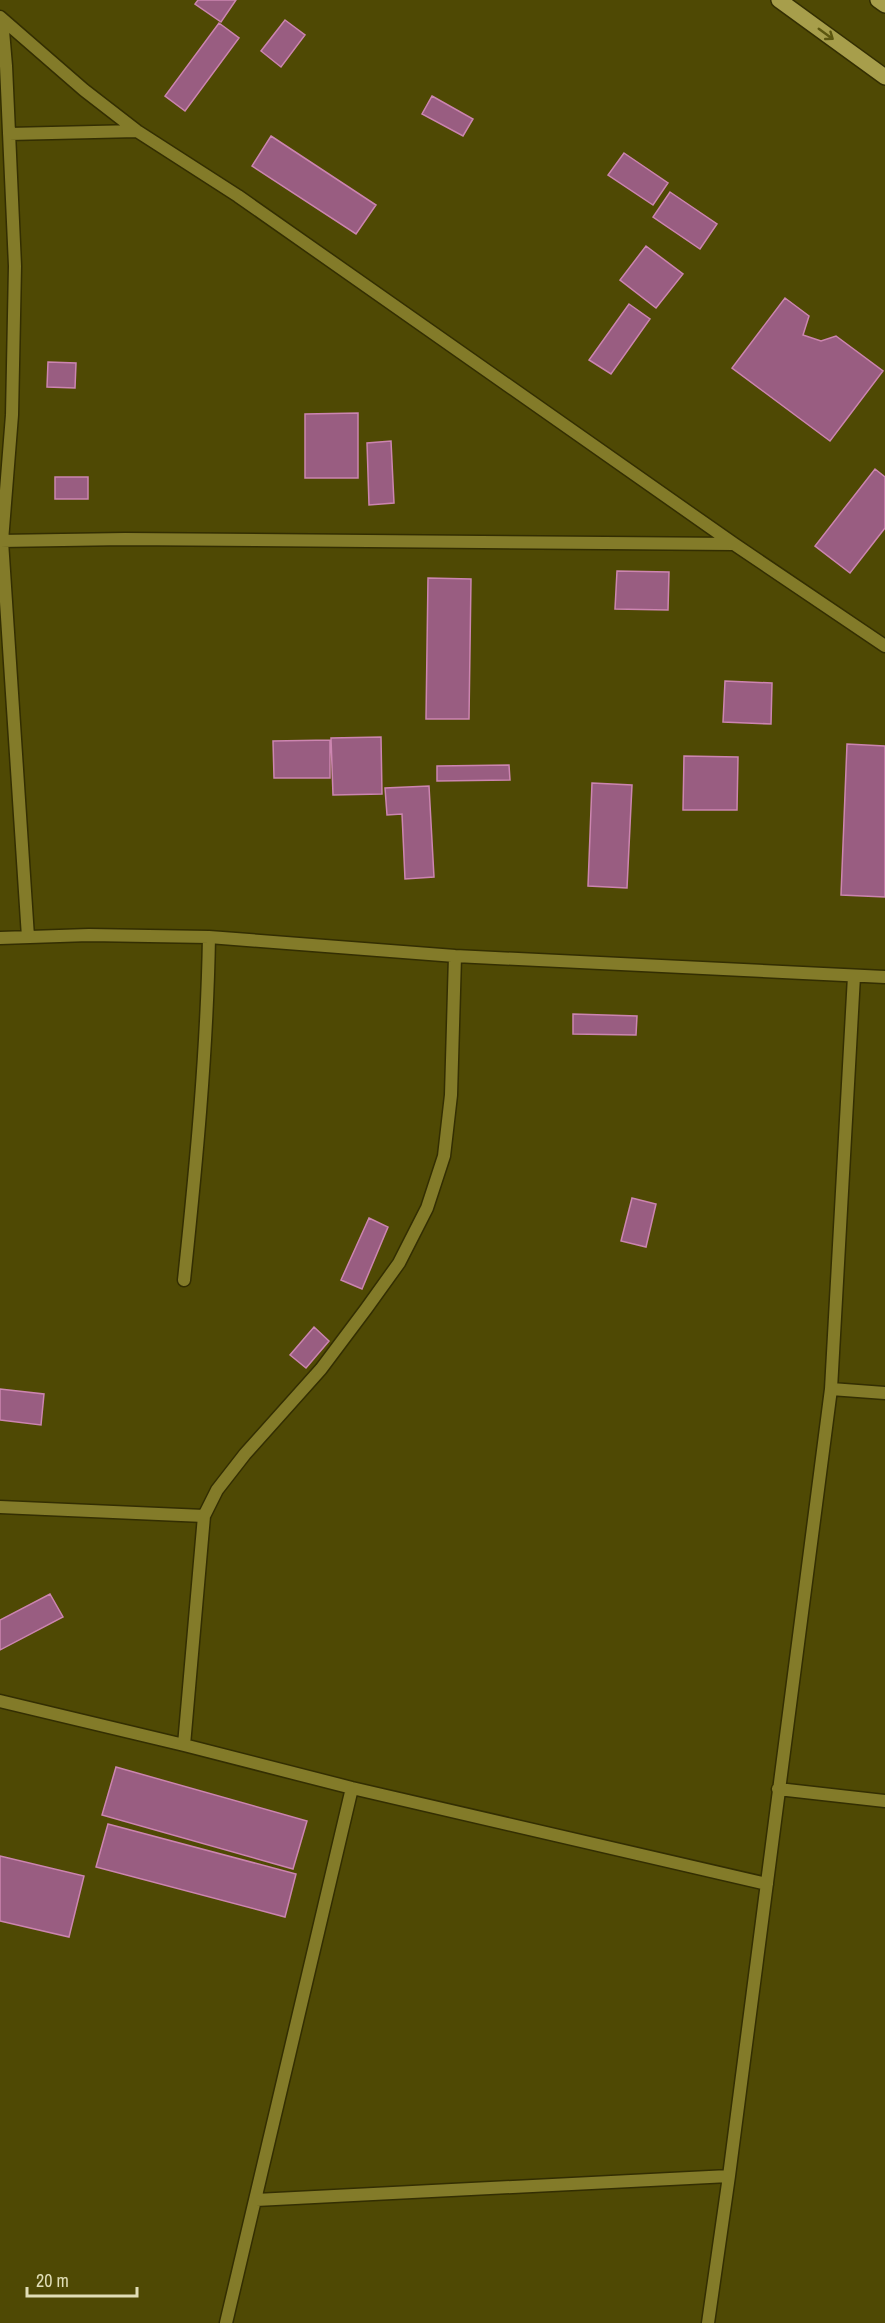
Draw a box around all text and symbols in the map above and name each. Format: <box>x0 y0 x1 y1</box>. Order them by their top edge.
one-way arrow <box>818 28 834 41</box>
scale bar <box>27 2260 136 2298</box>
text: 20 m <box>36 2268 69 2293</box>

